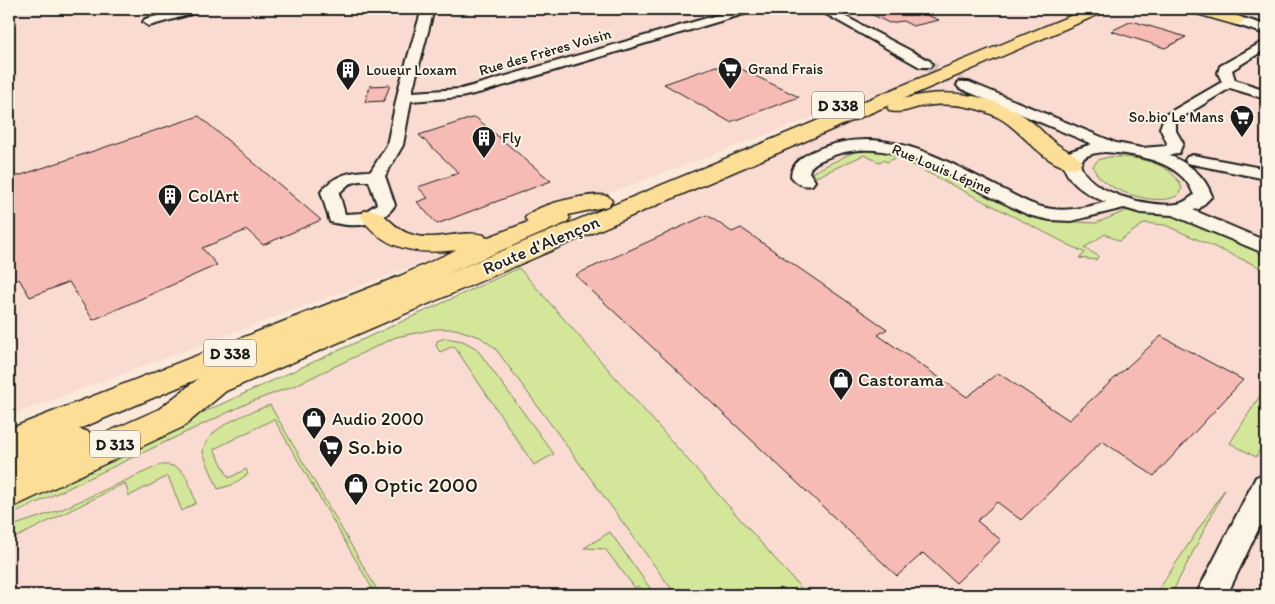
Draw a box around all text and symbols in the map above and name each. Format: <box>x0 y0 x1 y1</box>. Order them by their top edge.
street label: Rue des Frères Voisin <box>477 24 614 79</box>
supermarket icon: Grand Frais <box>717 56 743 90</box>
building icon: Loueur Loxam <box>335 57 361 91</box>
place label: Grand Frais <box>748 60 824 78</box>
place label: Loueur Loxam <box>366 61 457 79</box>
road number: D 338 <box>812 92 864 118</box>
supermarket icon: So.bio Le Mans <box>1229 104 1255 138</box>
place label: So.bio Le Mans <box>1129 108 1224 126</box>
building icon: Fly <box>471 125 497 159</box>
place label: Fly <box>502 129 521 147</box>
street label: Rue Louis Lépine <box>889 140 995 198</box>
building icon: ColArt <box>157 183 183 217</box>
place label: ColArt <box>188 185 239 207</box>
street label: Route d'Alençon <box>479 210 603 280</box>
road number: D 338 <box>204 339 256 366</box>
shop icon: Castorama <box>828 367 854 401</box>
place label: Castorama <box>858 369 944 391</box>
shop icon: Audio 2000 <box>301 406 327 440</box>
place label: Audio 2000 <box>332 408 424 430</box>
road number: D 313 <box>90 430 140 458</box>
supermarket icon: So.bio <box>318 434 344 468</box>
place label: So.bio <box>348 434 403 459</box>
shop icon: Optic 2000 <box>343 472 369 506</box>
place label: Optic 2000 <box>374 472 478 497</box>

